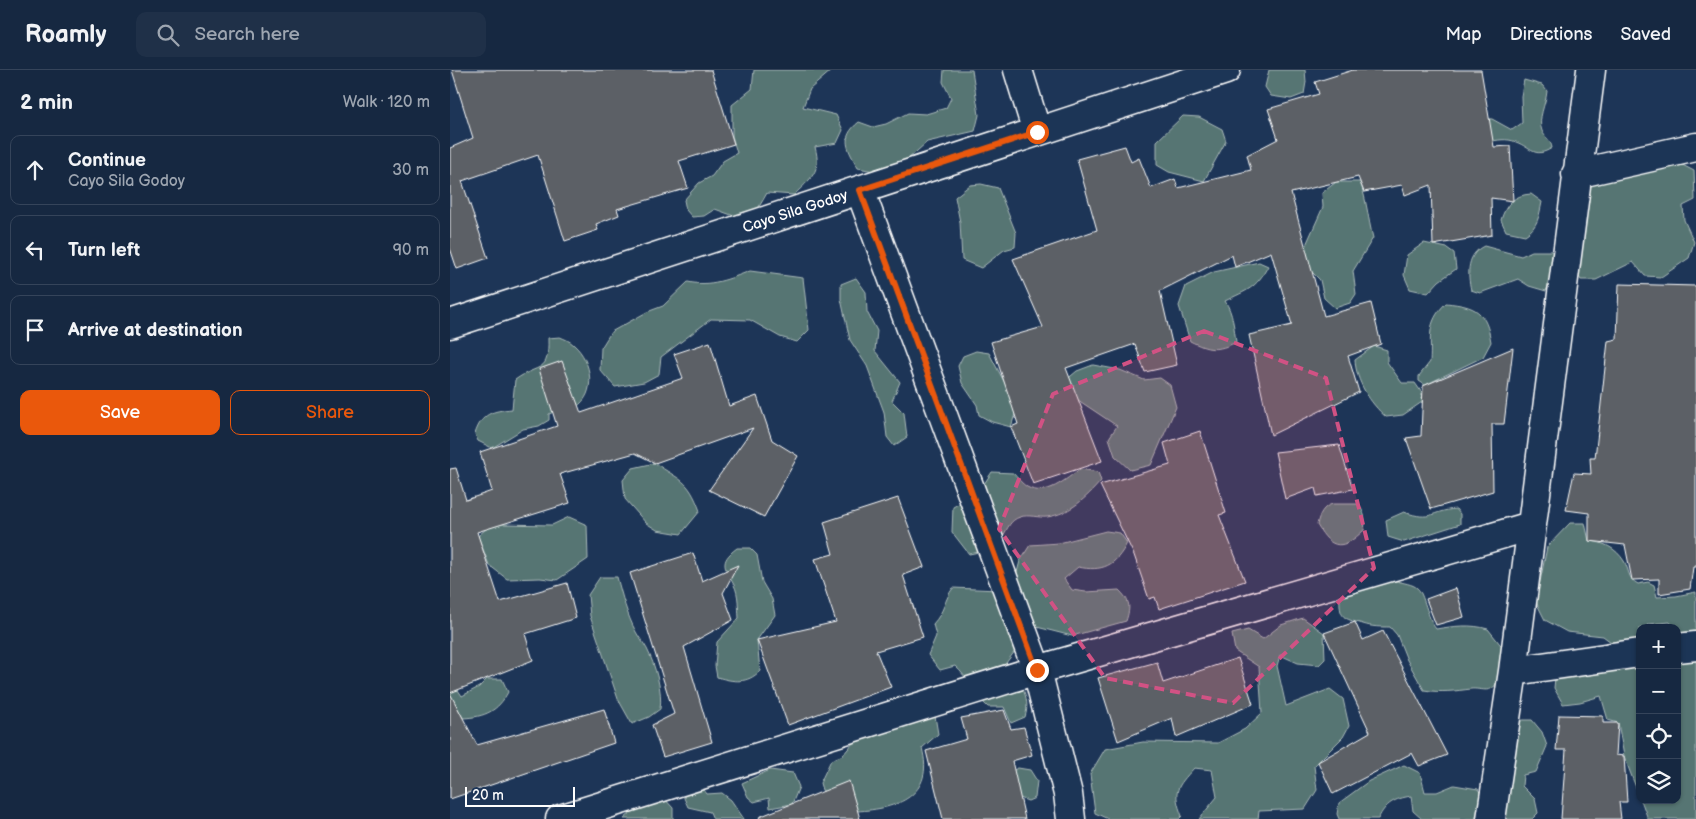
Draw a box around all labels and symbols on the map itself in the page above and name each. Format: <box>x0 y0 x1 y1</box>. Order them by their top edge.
route start <box>1026 121 1049 144</box>
street label: Cayo Sila Godoy <box>740 185 850 237</box>
route end <box>1026 659 1049 682</box>
scale bar <box>465 784 575 807</box>

